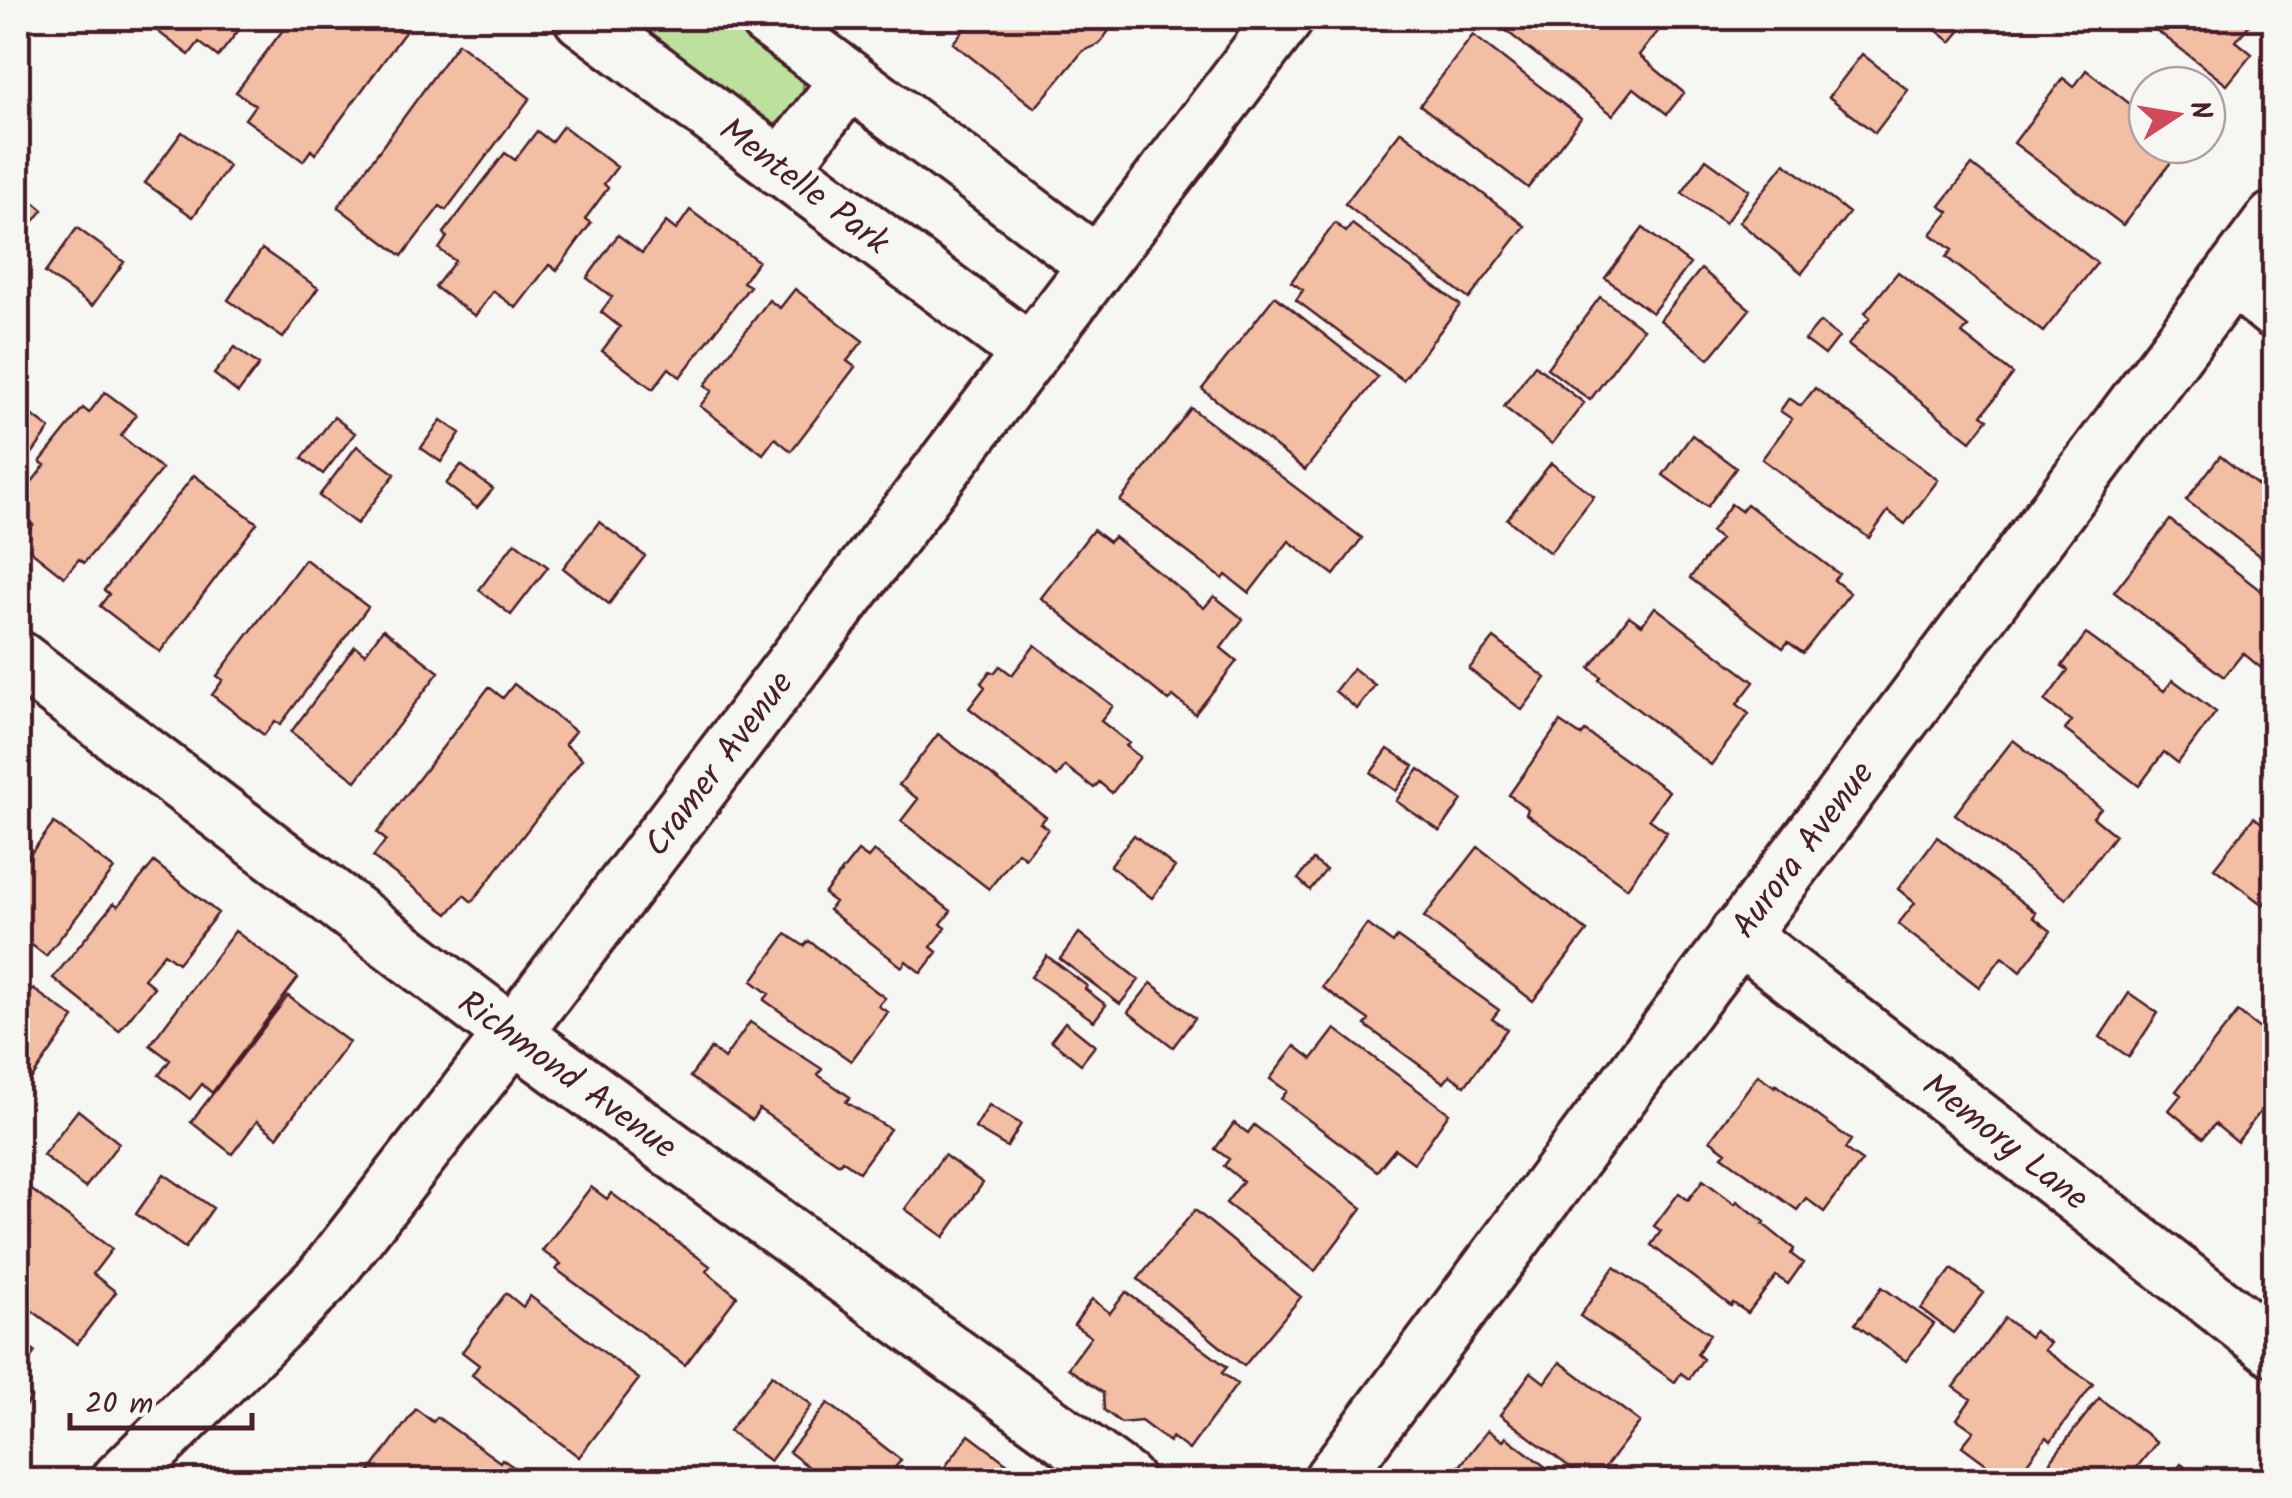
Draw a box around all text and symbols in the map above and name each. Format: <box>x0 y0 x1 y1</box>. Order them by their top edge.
north arrow <box>2127 65 2227 165</box>
text: N <box>2175 97 2223 124</box>
street label: Mentelle Park <box>706 104 901 271</box>
street label: Cramer Avenue <box>631 659 809 870</box>
street label: Aurora Avenue <box>1719 750 1890 952</box>
street label: Richmond Avenue <box>445 977 688 1176</box>
street label: Memory Lane <box>1908 1060 2100 1227</box>
scale bar <box>70 1368 252 1430</box>
text: 20 m <box>85 1381 153 1429</box>

